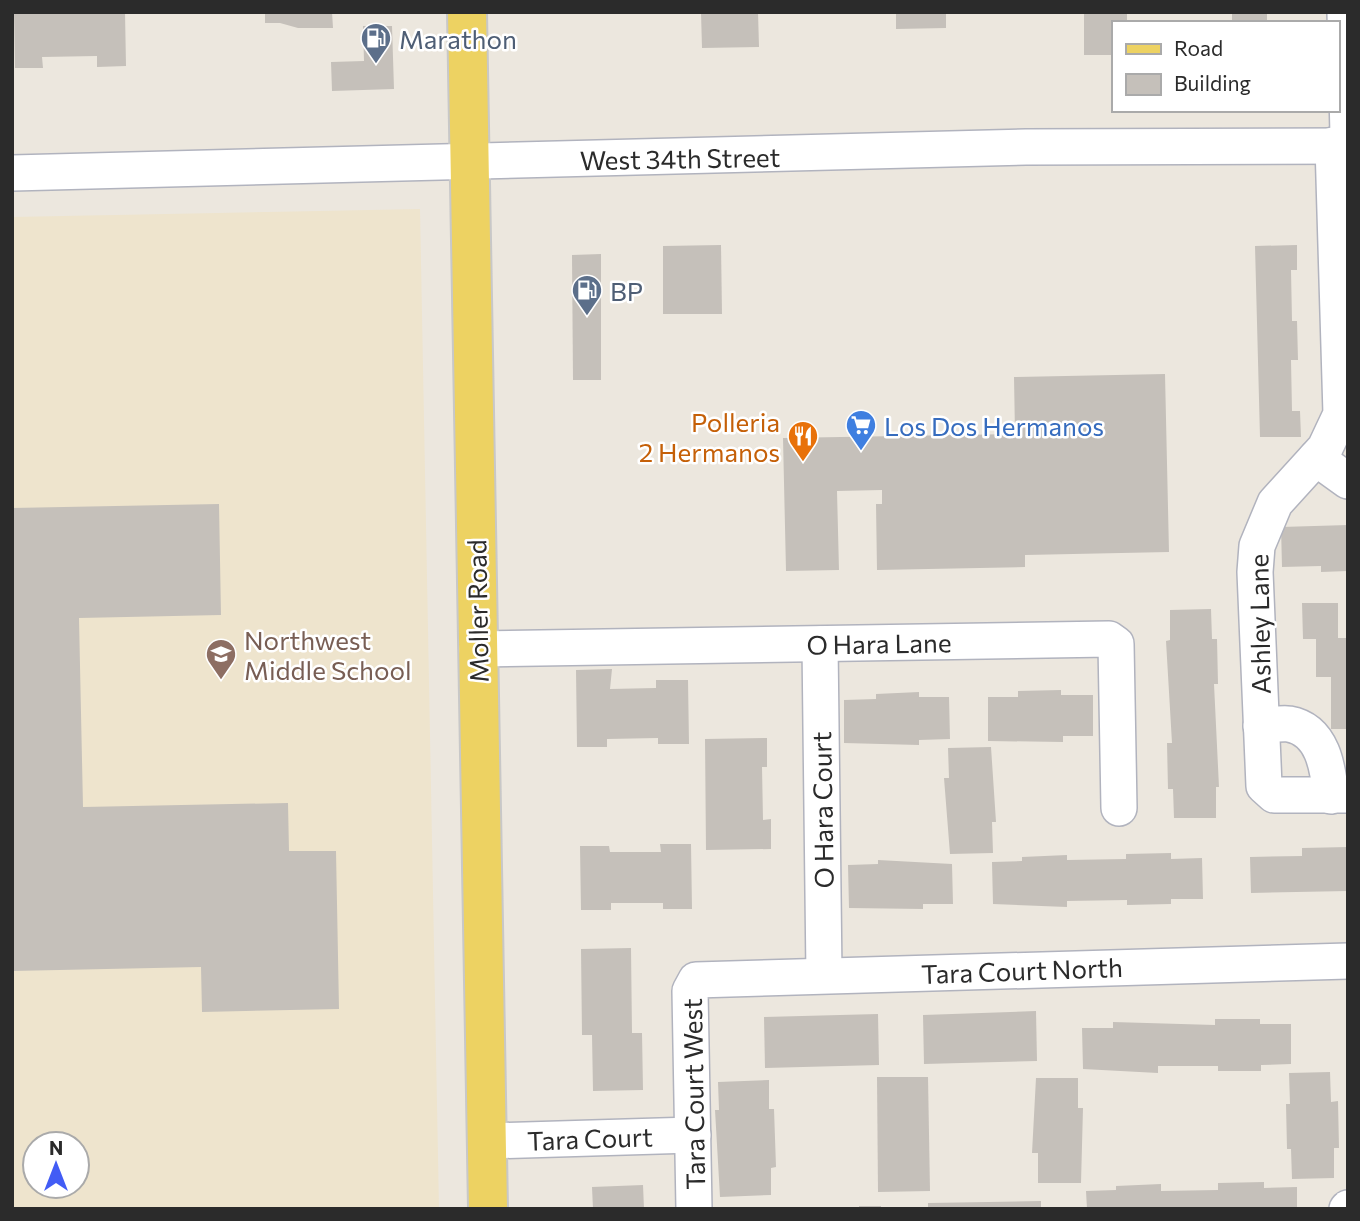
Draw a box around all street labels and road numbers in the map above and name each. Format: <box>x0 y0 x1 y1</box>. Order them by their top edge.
street label: West 34th Street <box>580 141 780 175</box>
street label: Moller Road <box>460 539 494 683</box>
street label: Ashley Lane <box>1242 554 1276 694</box>
street label: O Hara Lane <box>806 626 952 660</box>
street label: O Hara Court <box>805 731 839 889</box>
street label: Tara Court North <box>921 951 1123 989</box>
street label: Tara Court West <box>676 998 710 1190</box>
street label: Tara Court <box>527 1120 653 1156</box>

